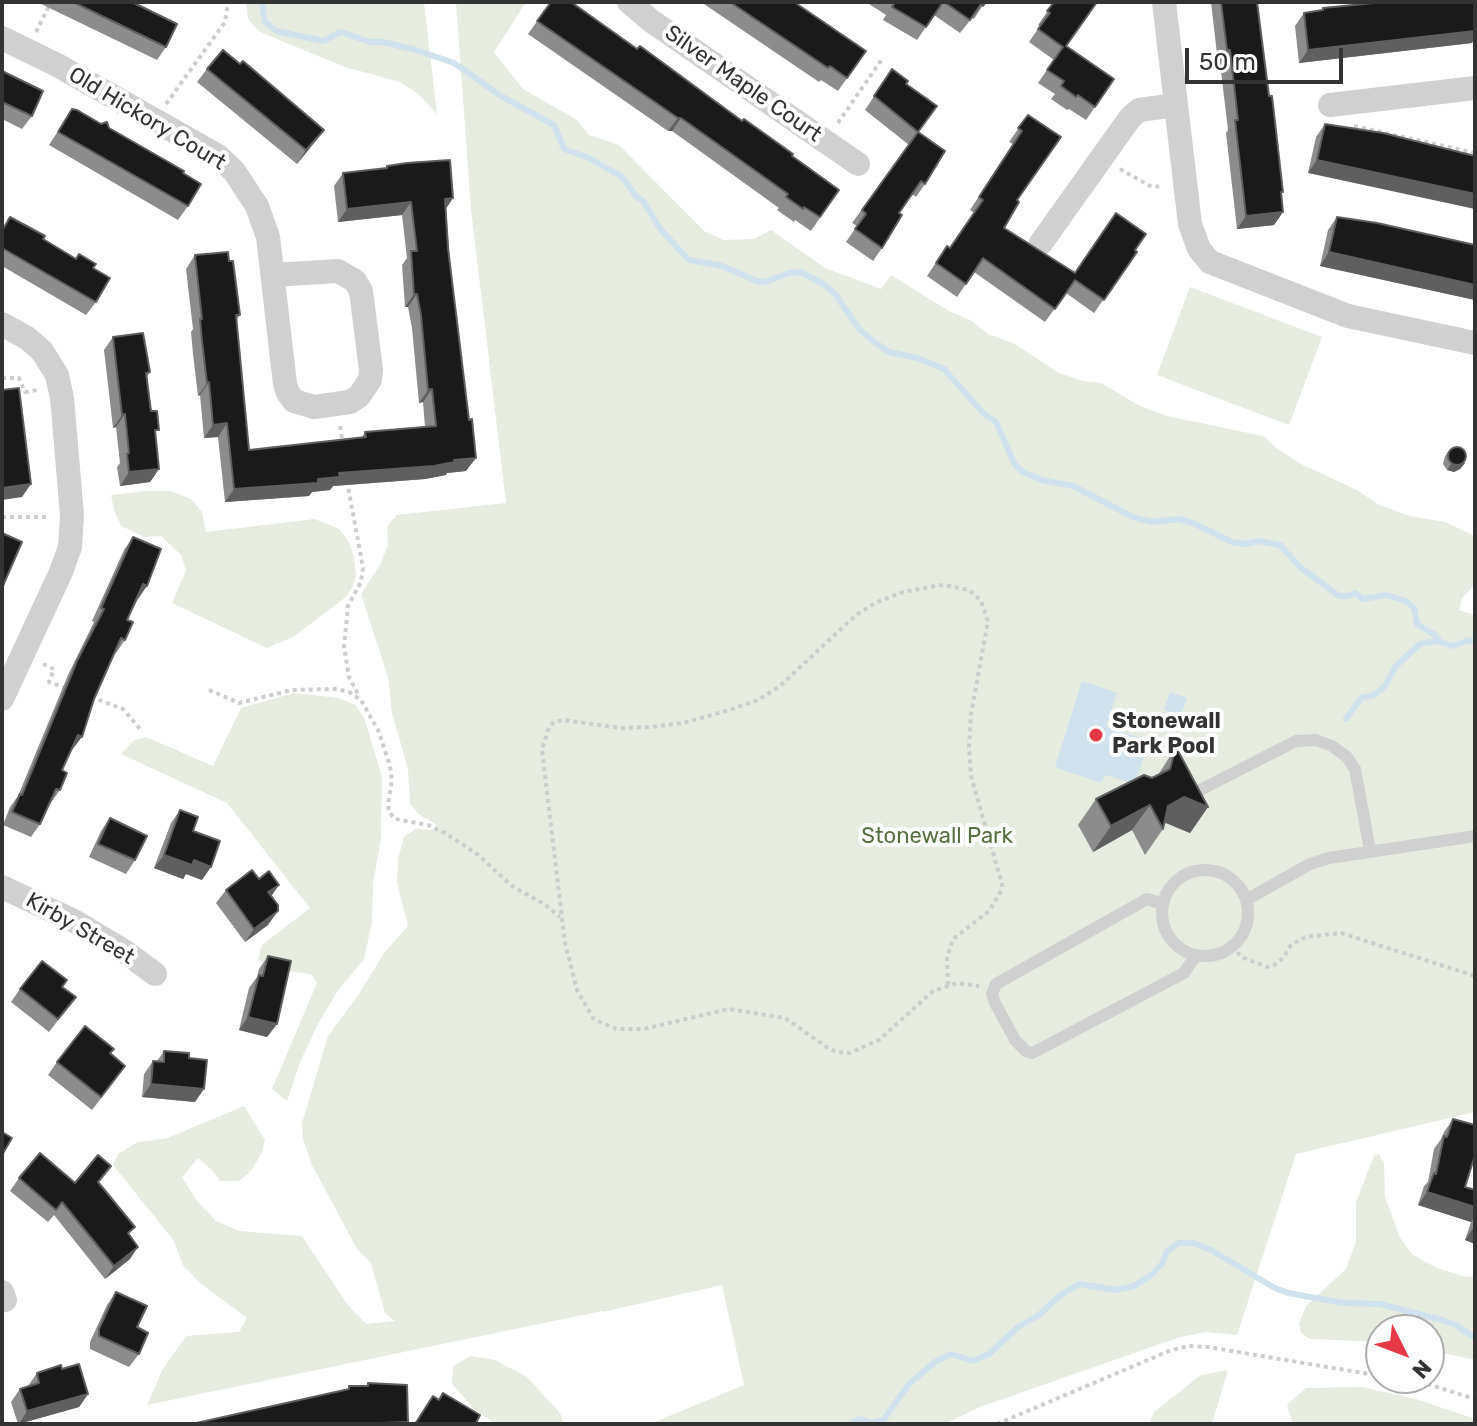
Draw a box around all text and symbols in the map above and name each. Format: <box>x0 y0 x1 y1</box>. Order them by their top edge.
street label: Silver Maple Court <box>659 20 827 148</box>
scale bar <box>1189 32 1347 82</box>
text: 50 m <box>1199 48 1256 76</box>
street label: Old Hickory Court <box>64 62 230 176</box>
place label: Stonewall Park Pool <box>1112 709 1221 760</box>
marker: Stonewall Park Pool <box>1087 726 1105 744</box>
park label: Stonewall Park <box>861 824 1013 850</box>
street label: Kirby Street <box>21 887 139 971</box>
north arrow <box>1365 1314 1445 1394</box>
text: N <box>1406 1354 1437 1384</box>

